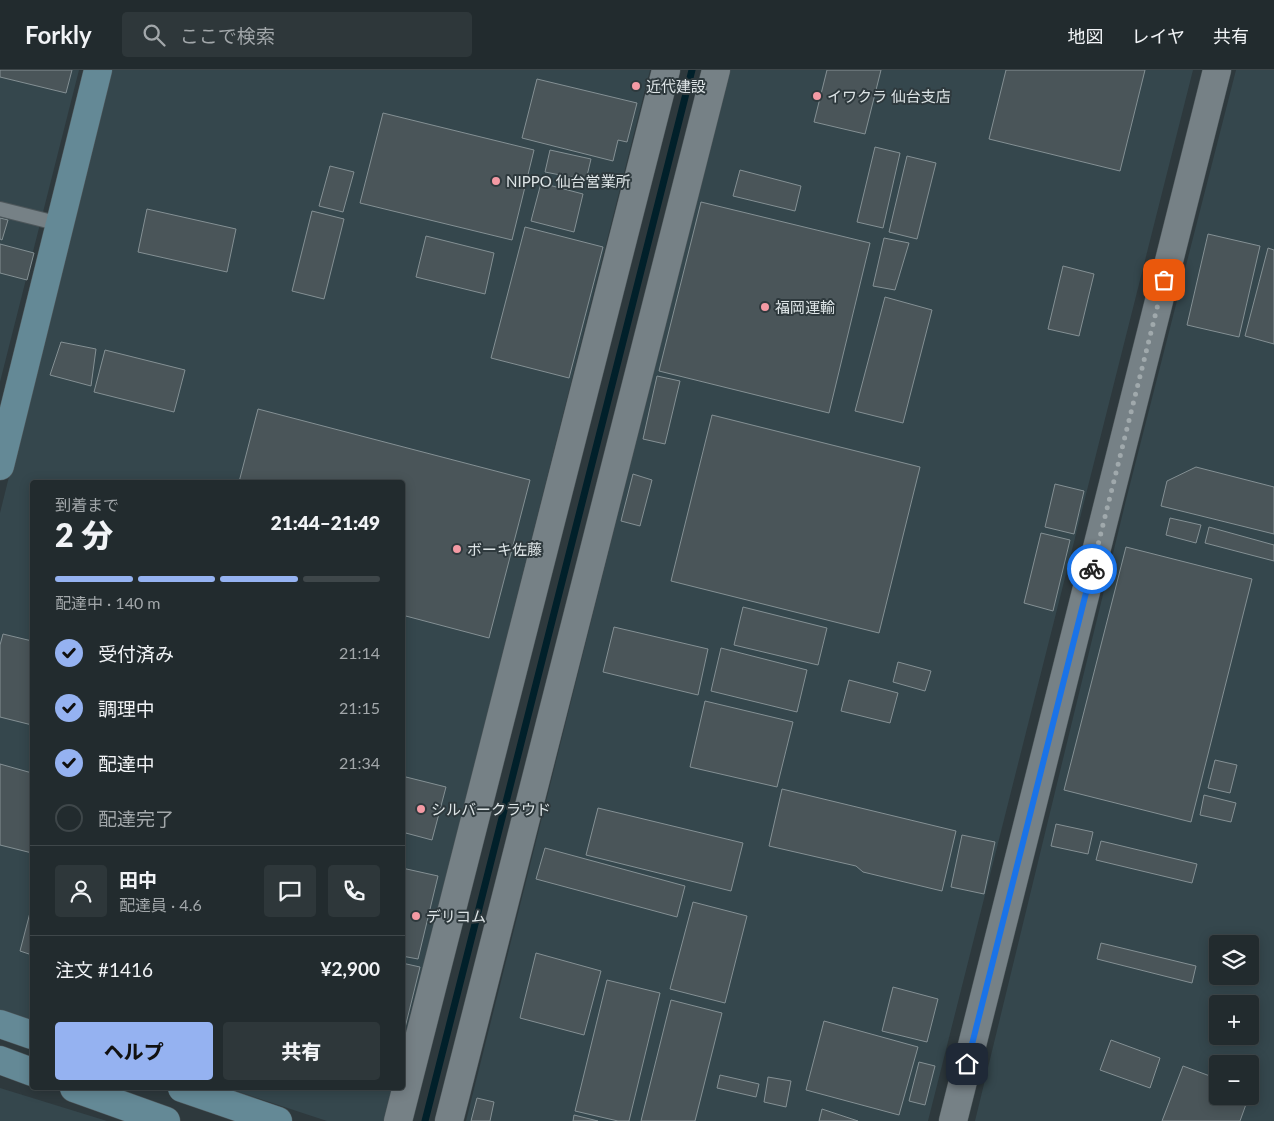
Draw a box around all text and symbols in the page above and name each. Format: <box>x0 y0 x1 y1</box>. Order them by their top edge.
search box <box>122 12 472 57</box>
text: Forkly <box>25 20 92 49</box>
icon: search <box>140 21 168 49</box>
text: ここで検索 <box>180 24 275 47</box>
text: 地図 <box>1068 25 1104 47</box>
text: レイヤ <box>1132 25 1185 47</box>
text: 共有 <box>1213 25 1249 47</box>
place label: 近代建設 <box>646 77 706 95</box>
marker: 近代建設 <box>630 80 642 92</box>
place label: イワクラ 仙台支店 <box>827 87 951 105</box>
marker: イワクラ 仙台支店 <box>811 90 823 102</box>
place label: NIPPO 仙台営業所 <box>506 172 631 190</box>
marker: NIPPO 仙台営業所 <box>490 175 502 187</box>
pin <box>1143 259 1185 301</box>
icon: bag <box>1150 266 1178 294</box>
place label: 福岡運輸 <box>775 298 835 316</box>
marker: 福岡運輸 <box>759 301 771 313</box>
text: 到着まで <box>55 495 119 514</box>
text: 21:44–21:49 <box>271 511 380 534</box>
text: 2 分 <box>55 515 113 554</box>
place label: ボーキ佐藤 <box>467 540 542 558</box>
marker: ボーキ佐藤 <box>451 543 463 555</box>
courier <box>1067 544 1117 594</box>
icon: bike <box>1078 555 1106 583</box>
text: 配達中 · 140 m <box>55 593 160 612</box>
icon: check <box>55 639 83 667</box>
text: 受付済み <box>98 642 174 665</box>
text: 21:14 <box>339 643 380 662</box>
icon: check <box>55 694 83 722</box>
text: 調理中 <box>98 697 155 720</box>
text: 21:15 <box>339 698 380 717</box>
icon: check <box>55 749 83 777</box>
text: 配達中 <box>98 752 155 775</box>
text: 21:34 <box>339 753 380 772</box>
place label: シルバークラウド <box>431 800 551 818</box>
marker: シルバークラウド <box>415 803 427 815</box>
text: 配達完了 <box>98 807 174 830</box>
button: person <box>55 865 107 917</box>
button: chat <box>264 865 316 917</box>
button: phone <box>328 865 380 917</box>
text: 田中 <box>119 868 157 891</box>
text: 配達員 · 4.6 <box>119 895 202 914</box>
place label: デリコム <box>426 907 486 925</box>
marker: デリコム <box>410 910 422 922</box>
map controls <box>1209 935 1259 1105</box>
button: layers <box>1209 935 1259 985</box>
text: ¥2,900 <box>320 957 380 980</box>
text: 注文 #1416 <box>55 958 153 981</box>
button: + <box>1209 995 1259 1045</box>
button: ヘルプ <box>55 1022 213 1080</box>
button: 共有 <box>223 1022 380 1080</box>
pin <box>946 1043 988 1085</box>
icon: home <box>953 1050 981 1078</box>
button: − <box>1209 1055 1259 1105</box>

